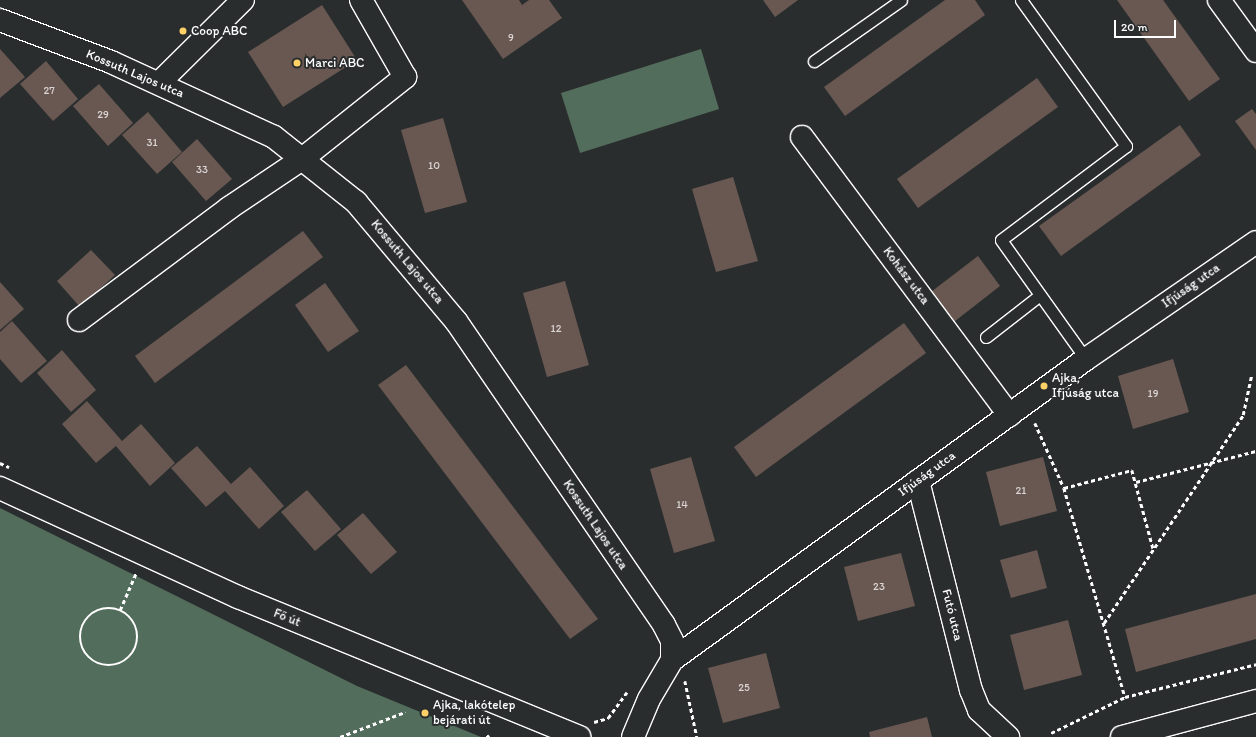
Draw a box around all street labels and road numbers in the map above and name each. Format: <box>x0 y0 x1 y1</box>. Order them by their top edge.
street label: Kossuth Lajos utca <box>84 46 186 102</box>
street label: Kossuth Lajos utca <box>367 217 447 307</box>
street label: Kohász utca <box>879 244 933 308</box>
street label: Ifjúság utca <box>1159 260 1223 312</box>
street label: Ifjúság utca <box>895 448 959 500</box>
street label: Kossuth Lajos utca <box>559 477 631 573</box>
street label: Futó utca <box>938 588 966 642</box>
street label: Fő út <box>271 606 303 630</box>

